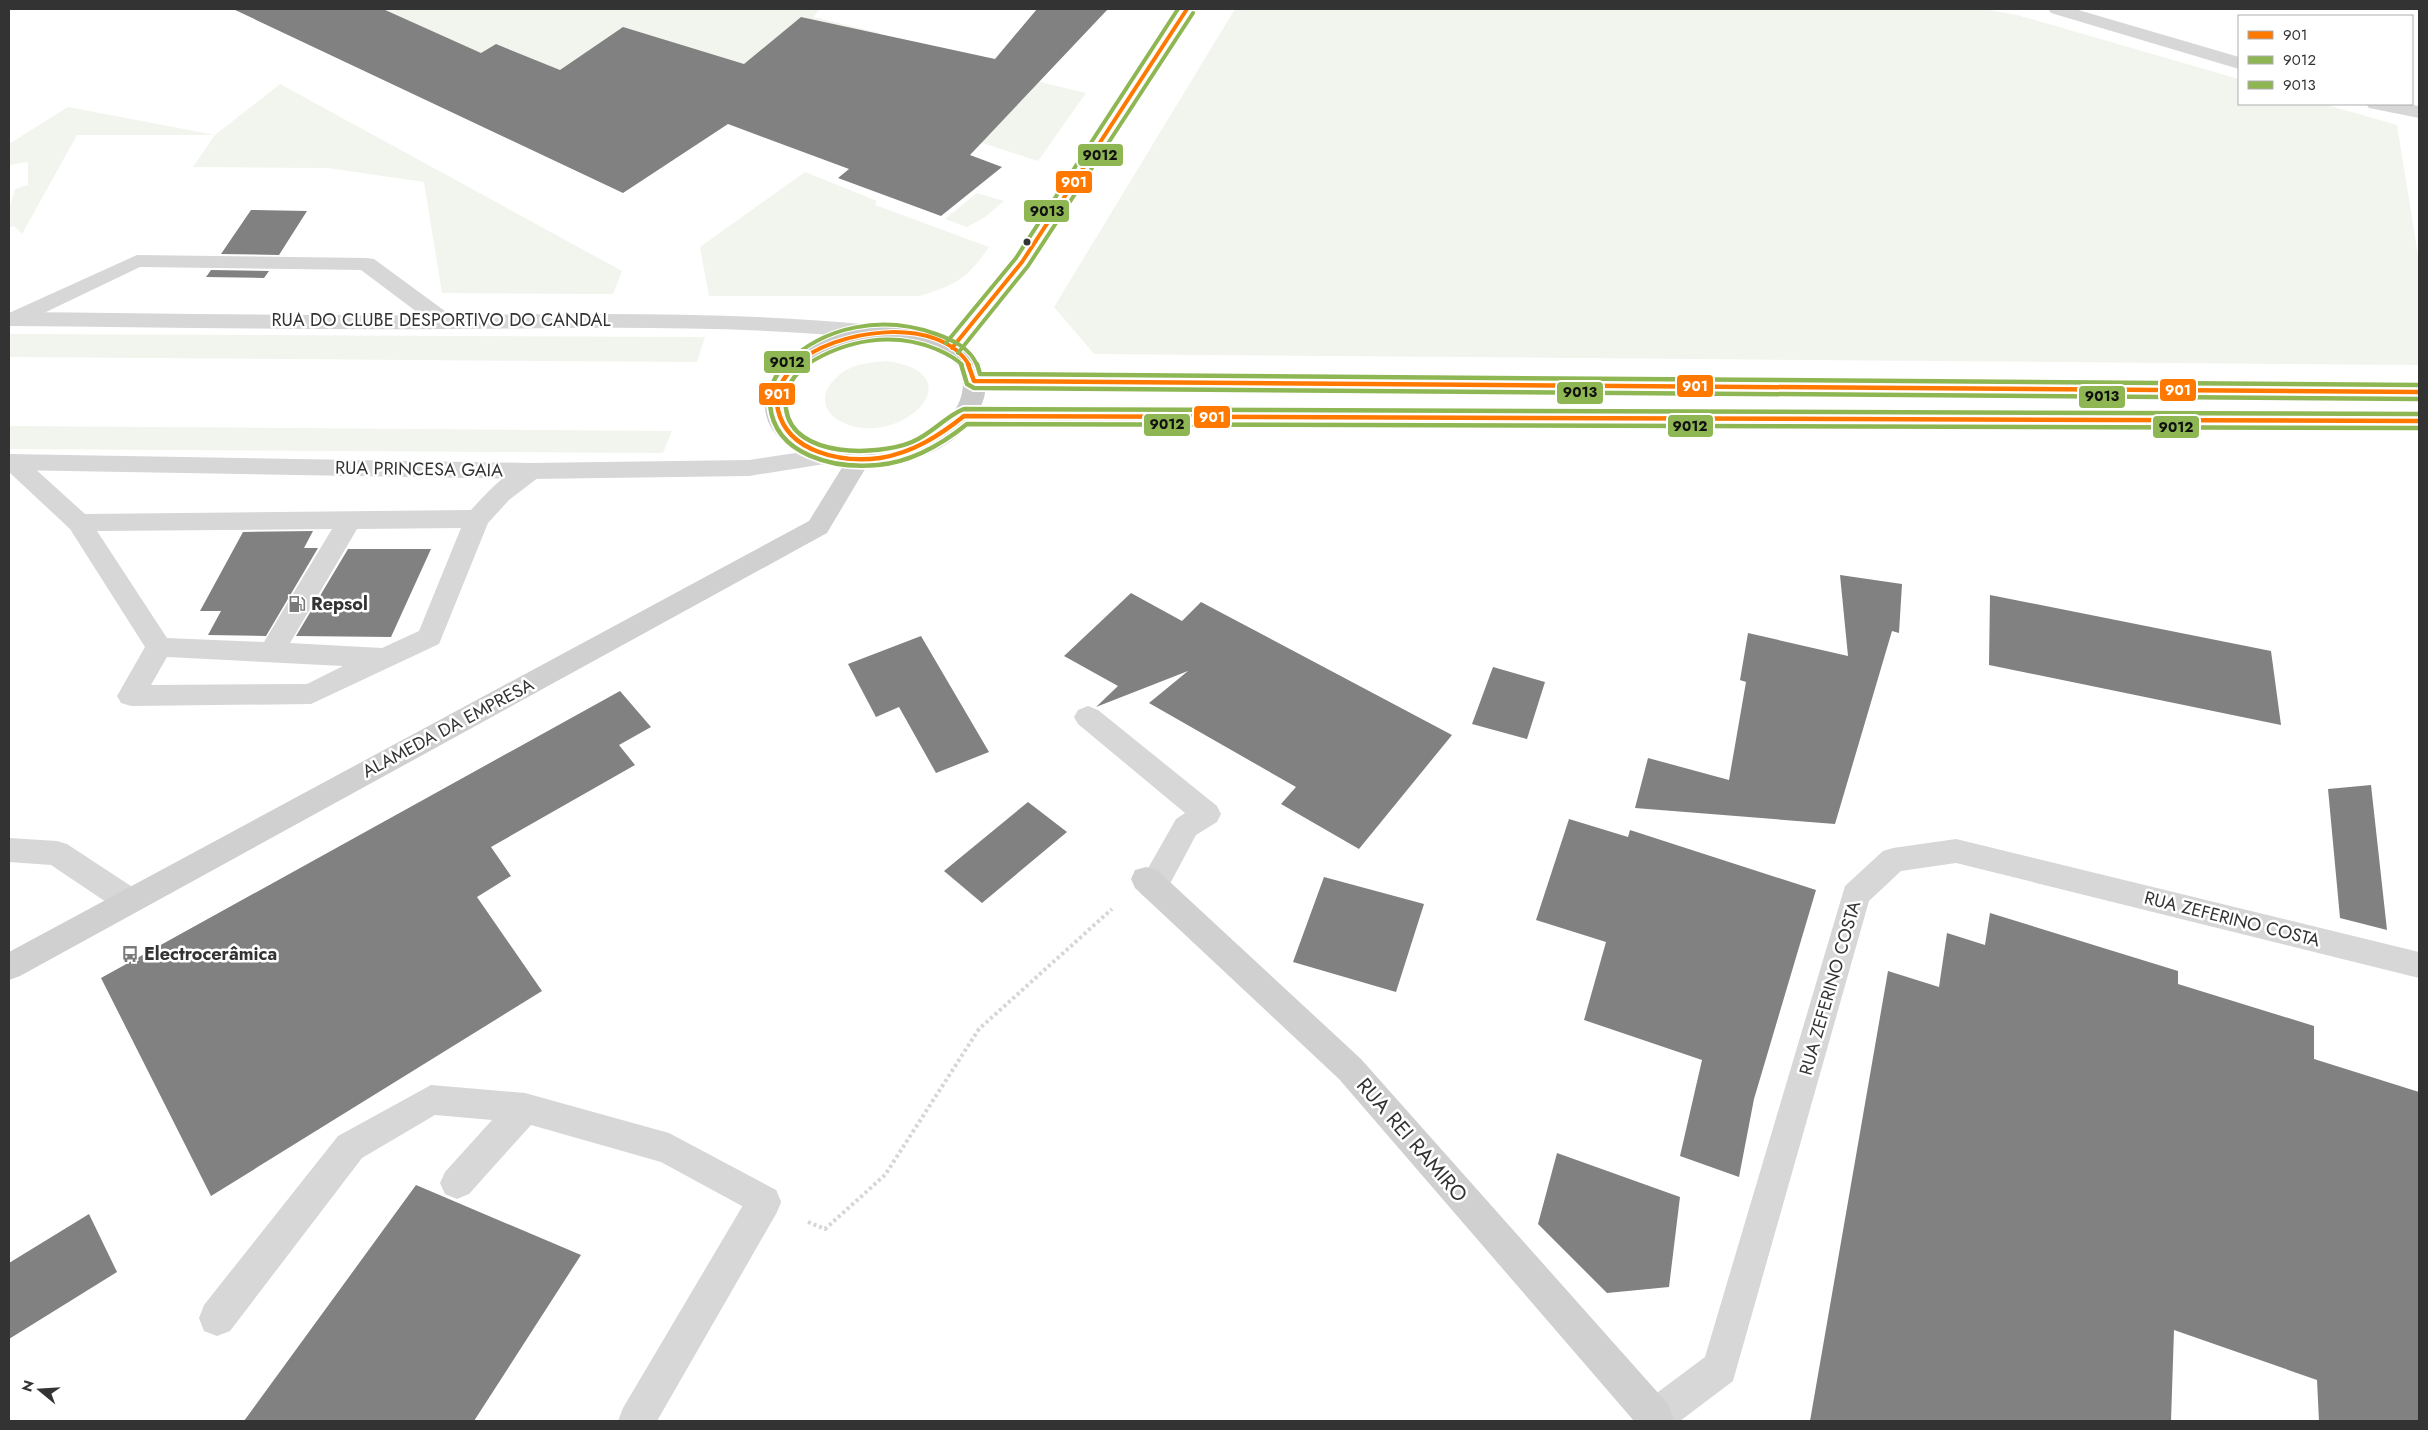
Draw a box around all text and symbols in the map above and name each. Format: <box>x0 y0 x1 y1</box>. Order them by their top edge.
legend <box>2238 15 2413 105</box>
text: 901 <box>2283 24 2307 46</box>
text: 9012 <box>2283 49 2316 71</box>
text: 9013 <box>2283 74 2316 96</box>
line badge: 9012 <box>1077 143 1124 167</box>
text: 9012 <box>1083 145 1117 165</box>
line badge: 901 <box>1055 170 1093 194</box>
text: 901 <box>1061 172 1087 192</box>
line badge: 9013 <box>1023 199 1070 223</box>
text: 9013 <box>1030 201 1065 221</box>
unlabelled marker <box>1022 237 1032 247</box>
street label: RUA DO CLUBE DESPORTIVO DO CANDAL <box>271 307 611 333</box>
line badge: 9012 <box>763 350 811 374</box>
text: 9012 <box>770 352 804 372</box>
line badge: 901 <box>1676 374 1714 398</box>
text: 901 <box>1682 376 1708 396</box>
line badge: 901 <box>2159 378 2197 402</box>
text: 901 <box>2165 380 2191 400</box>
line badge: 9013 <box>1556 381 1604 405</box>
line badge: 901 <box>758 382 796 406</box>
text: 9013 <box>1563 382 1598 402</box>
text: 901 <box>764 384 790 404</box>
line badge: 9013 <box>2078 385 2126 409</box>
text: 9013 <box>2085 386 2120 406</box>
line badge: 901 <box>1193 405 1231 429</box>
text: 901 <box>1199 407 1225 427</box>
line badge: 9012 <box>1143 413 1191 437</box>
text: 9012 <box>1150 414 1184 434</box>
line badge: 9012 <box>1667 414 1714 438</box>
line badge: 9012 <box>2152 415 2200 439</box>
text: 9012 <box>1673 416 1707 436</box>
text: 9012 <box>2159 417 2193 437</box>
street label: RUA PRINCESA GAIA <box>335 455 503 483</box>
place label: Repsol <box>311 591 368 617</box>
fuel station icon: Repsol <box>287 594 307 614</box>
street label: ALAMEDA DA EMPRESA <box>358 672 538 784</box>
street label: RUA ZEFERINO COSTA <box>2141 885 2323 953</box>
street label: RUA ZEFERINO COSTA <box>1793 898 1867 1078</box>
place label: Electrocerâmica <box>144 941 277 967</box>
bus stop icon: Electrocerâmica <box>120 944 140 964</box>
street label: RUA REI RAMIRO <box>1350 1071 1474 1209</box>
north arrow <box>15 1365 65 1415</box>
text: N <box>16 1378 39 1394</box>

